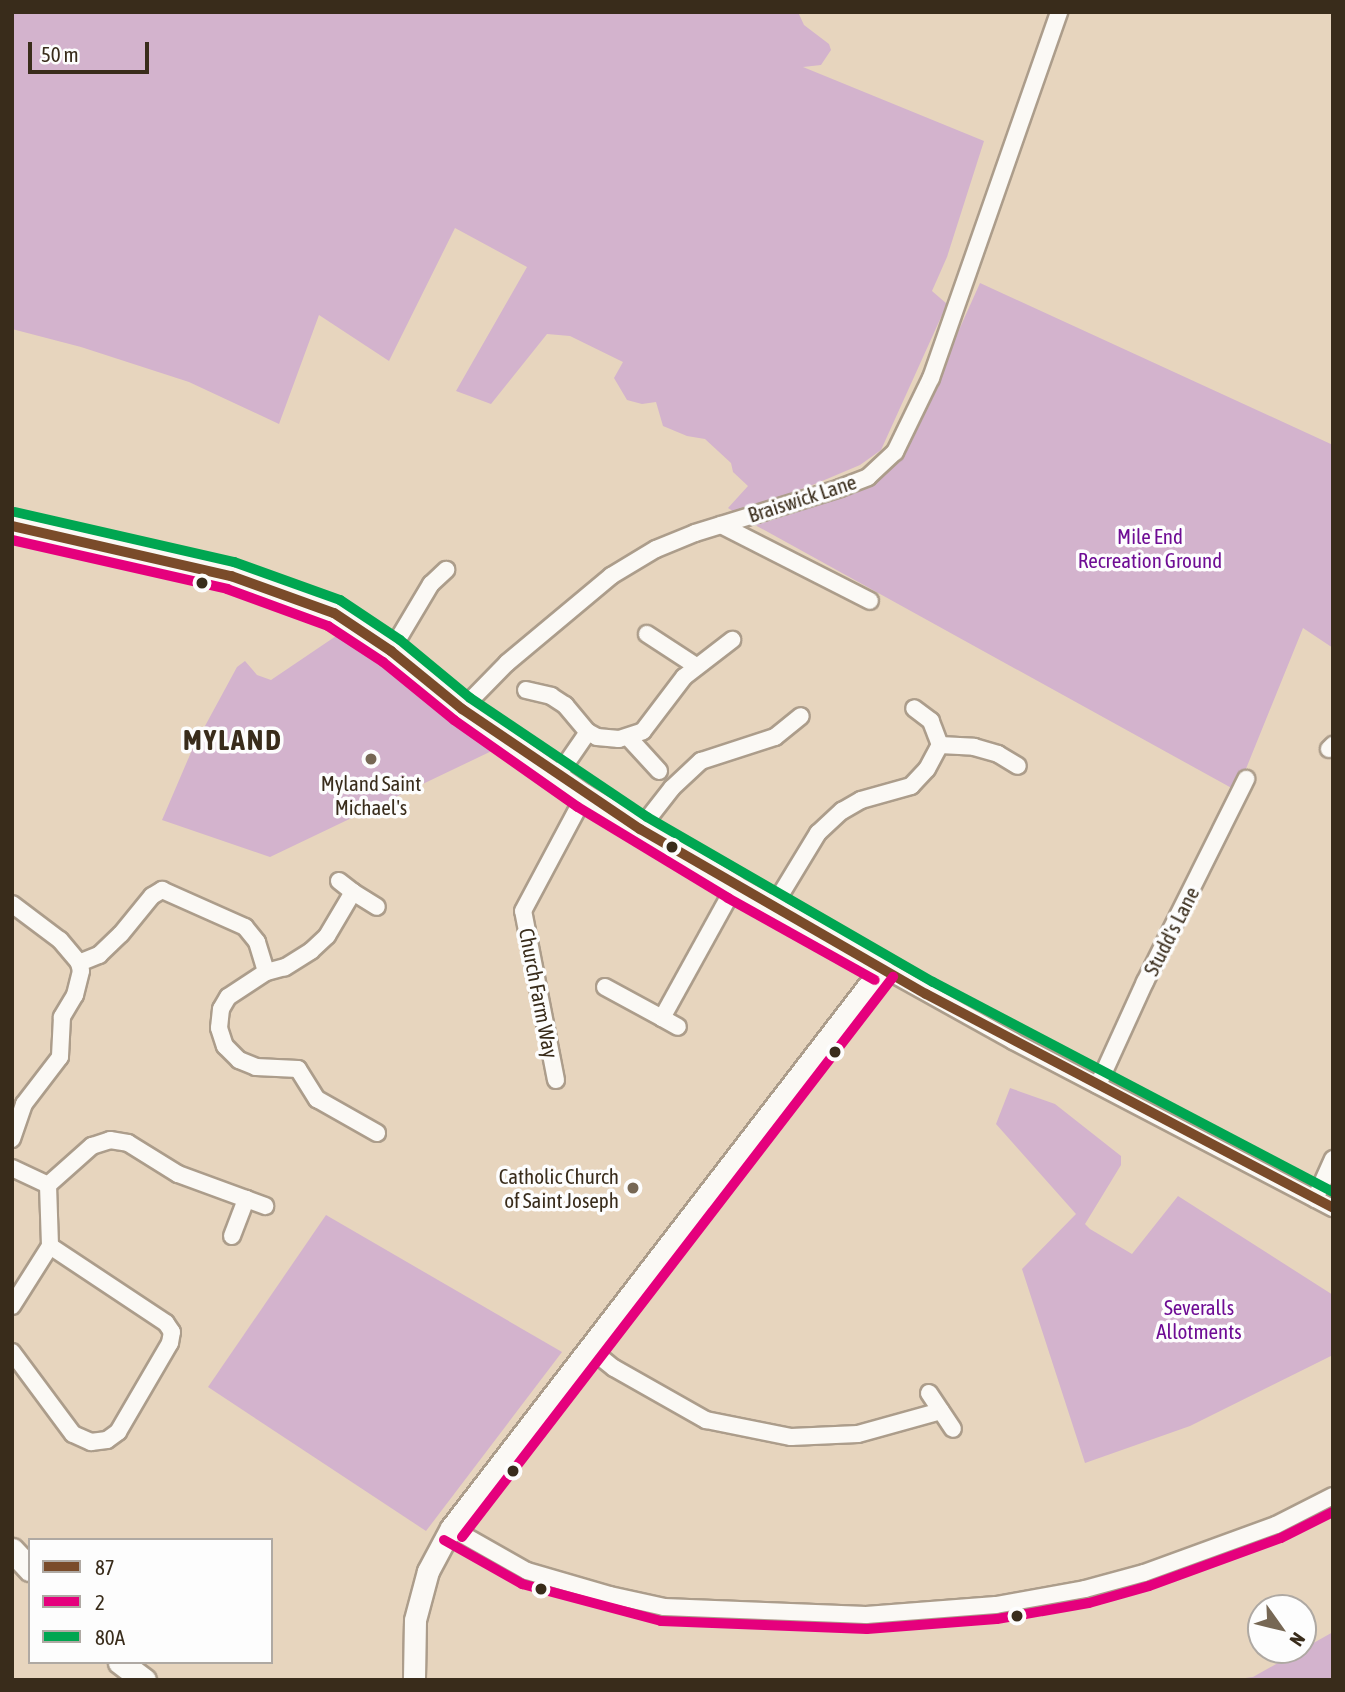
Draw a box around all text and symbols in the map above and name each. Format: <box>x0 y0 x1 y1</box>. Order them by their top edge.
scale bar <box>32 28 152 72</box>
text: 50 m <box>41 42 79 66</box>
street label: Braiswick Lane <box>745 469 859 527</box>
park label: Mile End Recreation Ground <box>1078 523 1222 573</box>
unlabelled marker <box>195 576 209 590</box>
district label: MYLAND <box>184 723 282 757</box>
marker: Myland Saint Michael's <box>363 751 379 767</box>
place label: Myland Saint Michael's <box>321 770 421 820</box>
unlabelled marker <box>665 840 679 854</box>
street label: Studd's Lane <box>1138 882 1204 980</box>
street label: Church Farm Way <box>514 926 564 1060</box>
unlabelled marker <box>828 1045 842 1059</box>
place label: Catholic Church of Saint Joseph <box>499 1163 619 1213</box>
marker: Catholic Church of Saint Joseph <box>625 1180 641 1196</box>
park label: Severalls Allotments <box>1156 1294 1242 1344</box>
unlabelled marker <box>506 1464 520 1478</box>
legend <box>28 1538 273 1664</box>
text: 87 <box>95 1555 115 1579</box>
unlabelled marker <box>534 1582 548 1596</box>
text: 2 <box>95 1590 105 1614</box>
north arrow <box>1247 1594 1317 1664</box>
unlabelled marker <box>1010 1609 1024 1623</box>
text: 80A <box>95 1625 125 1649</box>
text: N <box>1285 1629 1310 1650</box>

